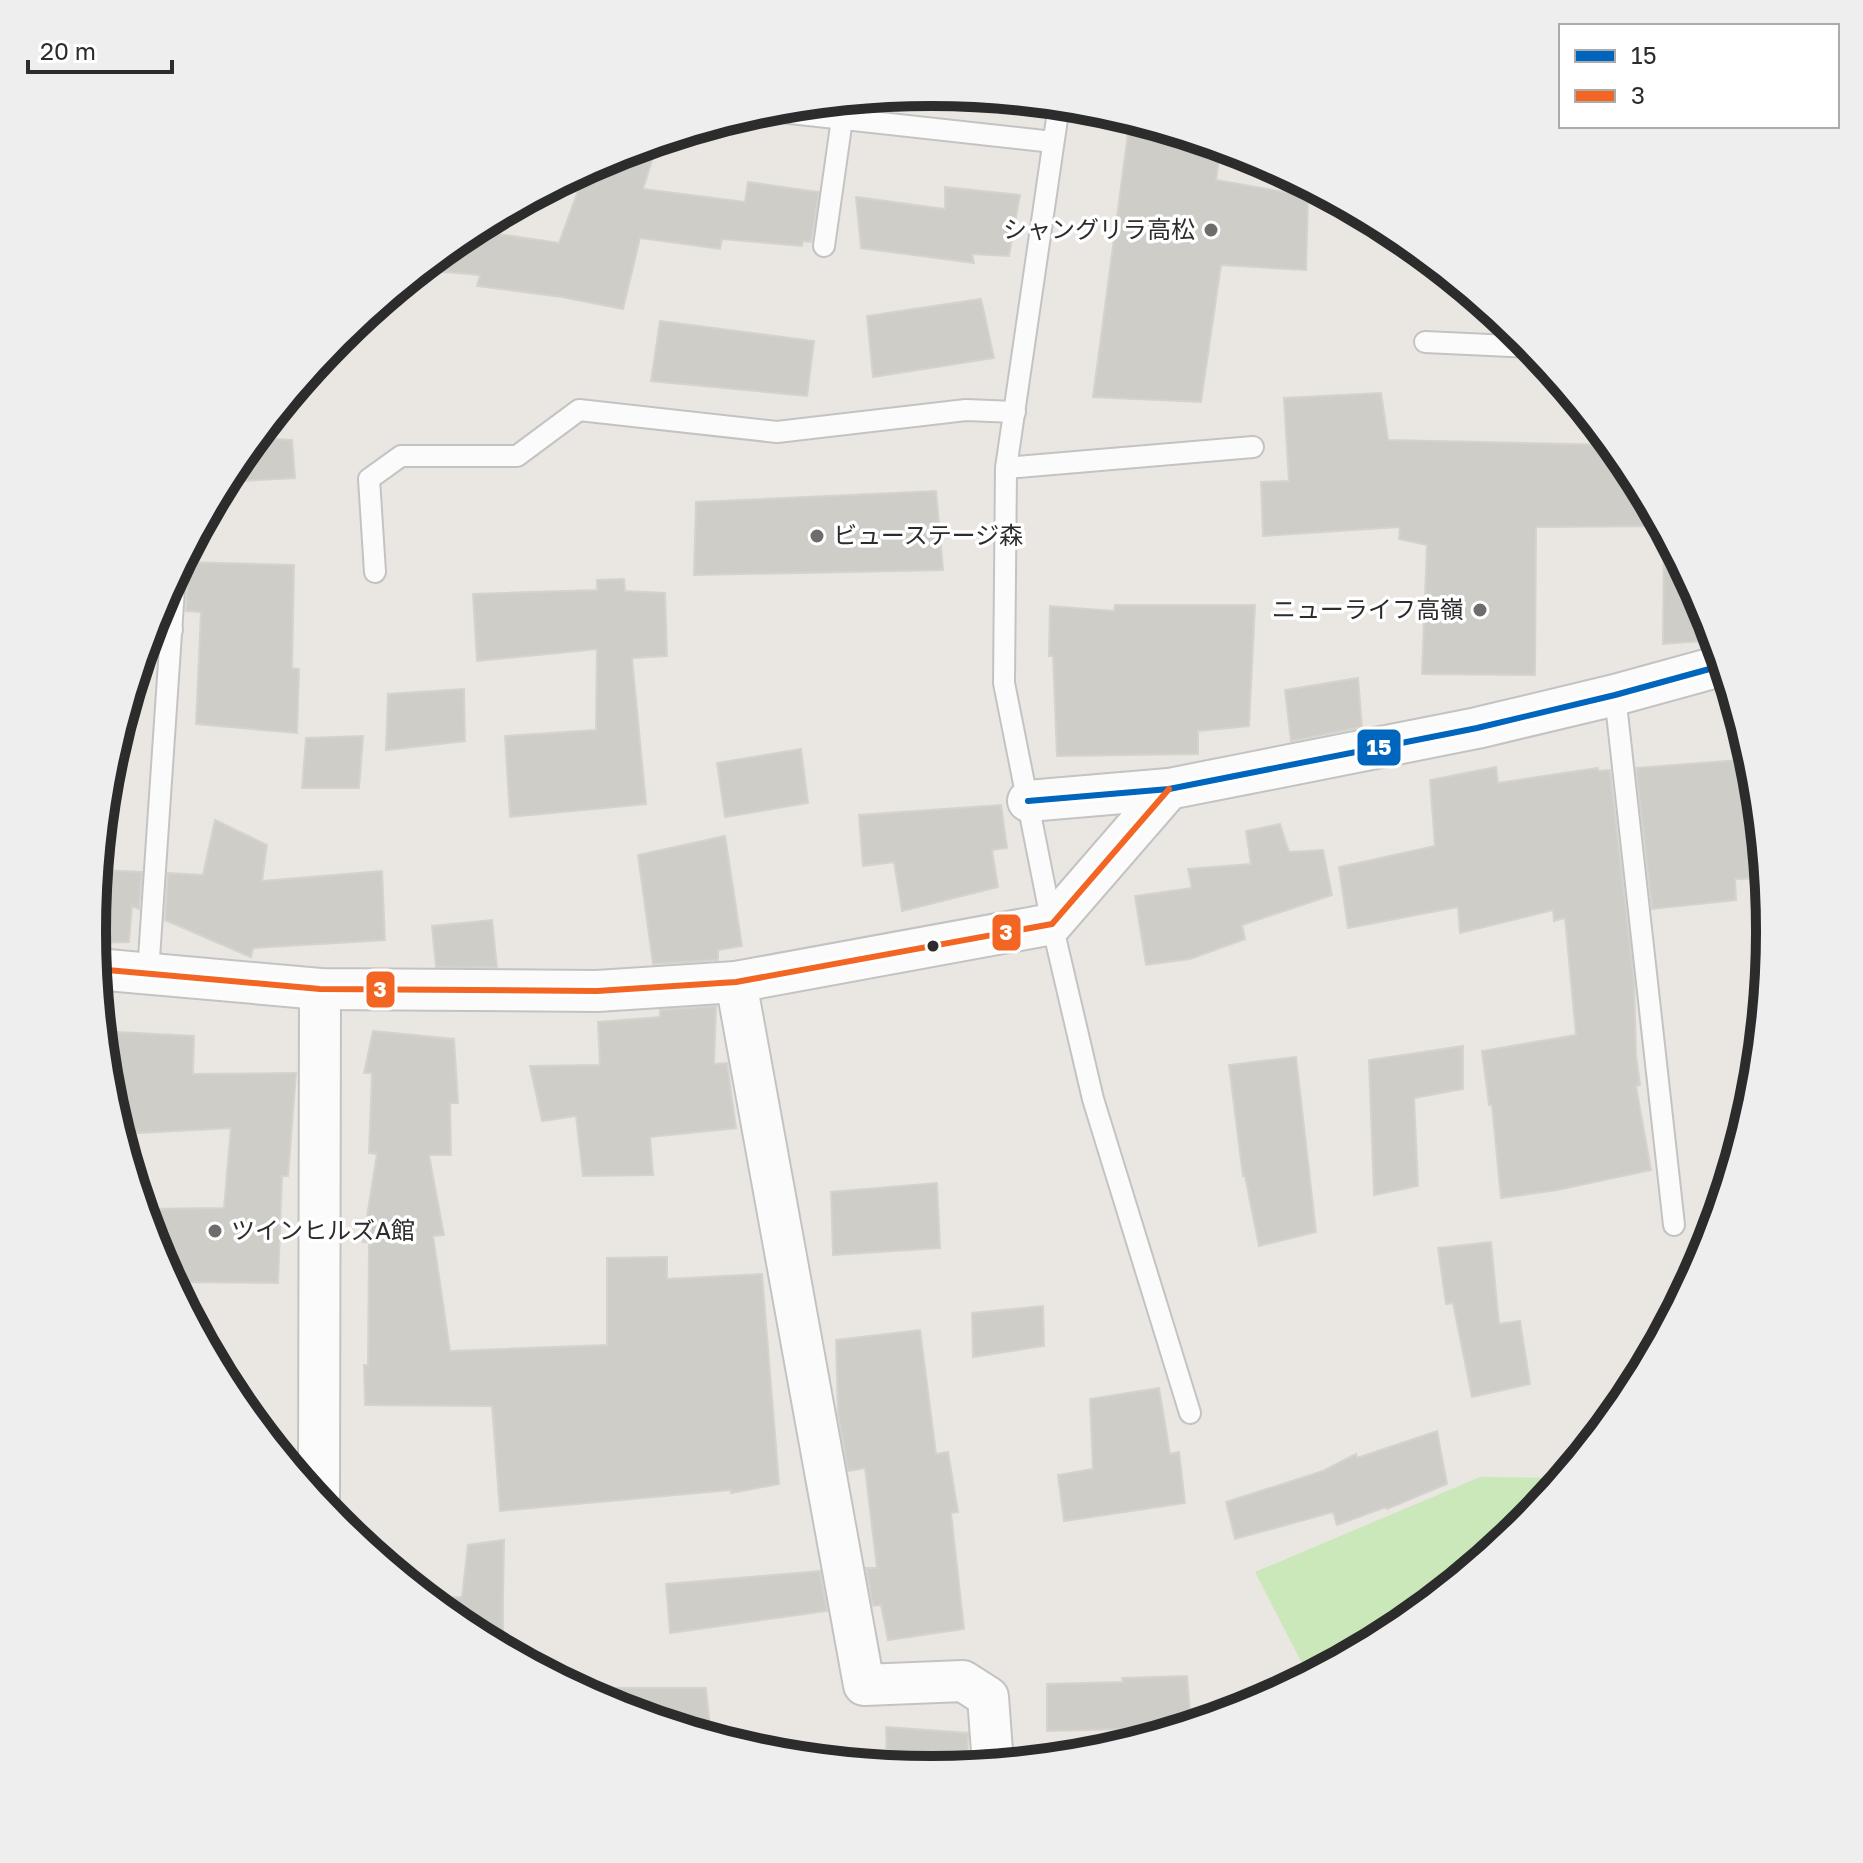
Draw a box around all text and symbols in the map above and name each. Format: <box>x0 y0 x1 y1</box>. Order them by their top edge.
scale bar <box>28 24 172 74</box>
legend <box>1559 24 1839 128</box>
text: 20 m <box>40 36 96 65</box>
text: 15 <box>1631 40 1657 69</box>
text: 3 <box>1631 80 1645 109</box>
place label: シャングリラ高松 <box>1003 214 1195 243</box>
marker: シャングリラ高松 <box>1202 221 1220 239</box>
place label: ビューステージ森 <box>833 520 1023 549</box>
marker: ビューステージ森 <box>808 527 826 545</box>
place label: ニューライフ高嶺 <box>1272 594 1464 623</box>
marker: ニューライフ高嶺 <box>1471 601 1489 619</box>
line badge: 15 <box>1356 728 1402 767</box>
text: 15 <box>1367 733 1391 760</box>
line badge: 3 <box>991 913 1022 952</box>
text: 3 <box>999 918 1013 945</box>
unlabelled marker <box>925 938 941 954</box>
line badge: 3 <box>365 970 396 1009</box>
text: 3 <box>373 975 387 1002</box>
place label: ツインヒルズA館 <box>231 1215 415 1244</box>
marker: ツインヒルズA館 <box>206 1222 224 1240</box>

